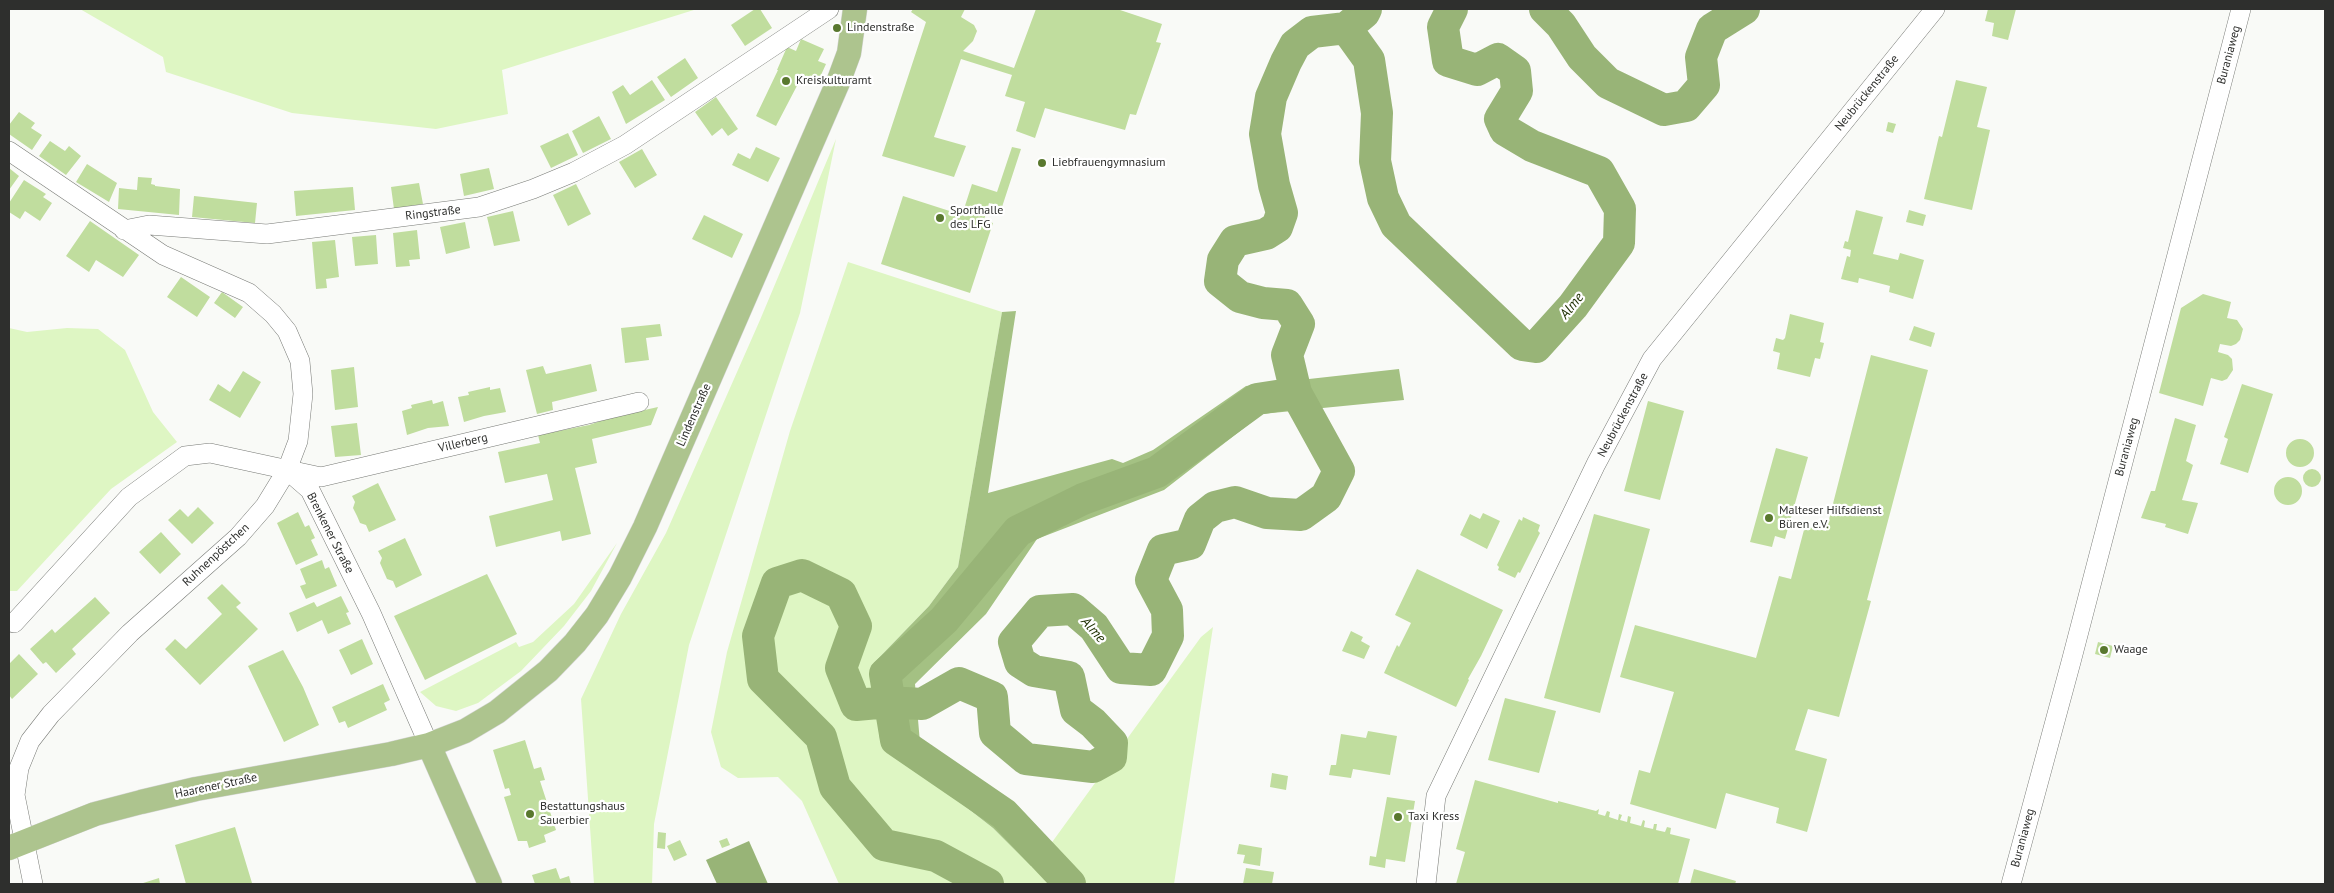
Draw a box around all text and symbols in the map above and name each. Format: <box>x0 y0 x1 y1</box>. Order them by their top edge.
place label: Lindenstraße <box>847 21 914 35</box>
marker: Lindenstraße <box>831 22 843 34</box>
street label: Buraniaweg <box>2214 24 2244 86</box>
street label: Neubrückenstraße <box>1832 52 1902 134</box>
place label: Kreiskulturamt <box>796 74 872 88</box>
marker: Kreiskulturamt <box>780 75 792 87</box>
place label: Liebfrauengymnasium <box>1052 156 1166 170</box>
marker: Liebfrauengymnasium <box>1036 157 1048 169</box>
street label: Ringstraße <box>404 202 462 224</box>
place label: Sporthalle des LFG <box>950 204 1003 232</box>
marker: Sporthalle des LFG <box>934 212 946 224</box>
water label: Alme <box>1556 290 1588 322</box>
street label: Neubrückenstraße <box>1595 370 1651 460</box>
street label: Lindenstraße <box>674 381 714 449</box>
street label: Buraniaweg <box>2112 416 2142 478</box>
street label: Villerberg <box>437 430 489 456</box>
street label: Brenkener Straße <box>303 490 357 576</box>
place label: Malteser Hilfsdienst Büren e.V. <box>1779 504 1882 532</box>
marker: Malteser Hilfsdienst Büren e.V. <box>1763 512 1775 524</box>
street label: Ruhnenpöstchen <box>180 520 252 590</box>
water label: Alme <box>1077 614 1109 646</box>
place label: Waage <box>2114 643 2148 657</box>
marker: Waage <box>2098 644 2110 656</box>
street label: Haarener Straße <box>174 770 258 802</box>
place label: Bestattungshaus Sauerbier <box>540 800 625 828</box>
street label: Buraniaweg <box>2008 807 2038 869</box>
marker: Bestattungshaus Sauerbier <box>524 808 536 820</box>
place label: Taxi Kress <box>1408 810 1459 824</box>
marker: Taxi Kress <box>1392 811 1404 823</box>

